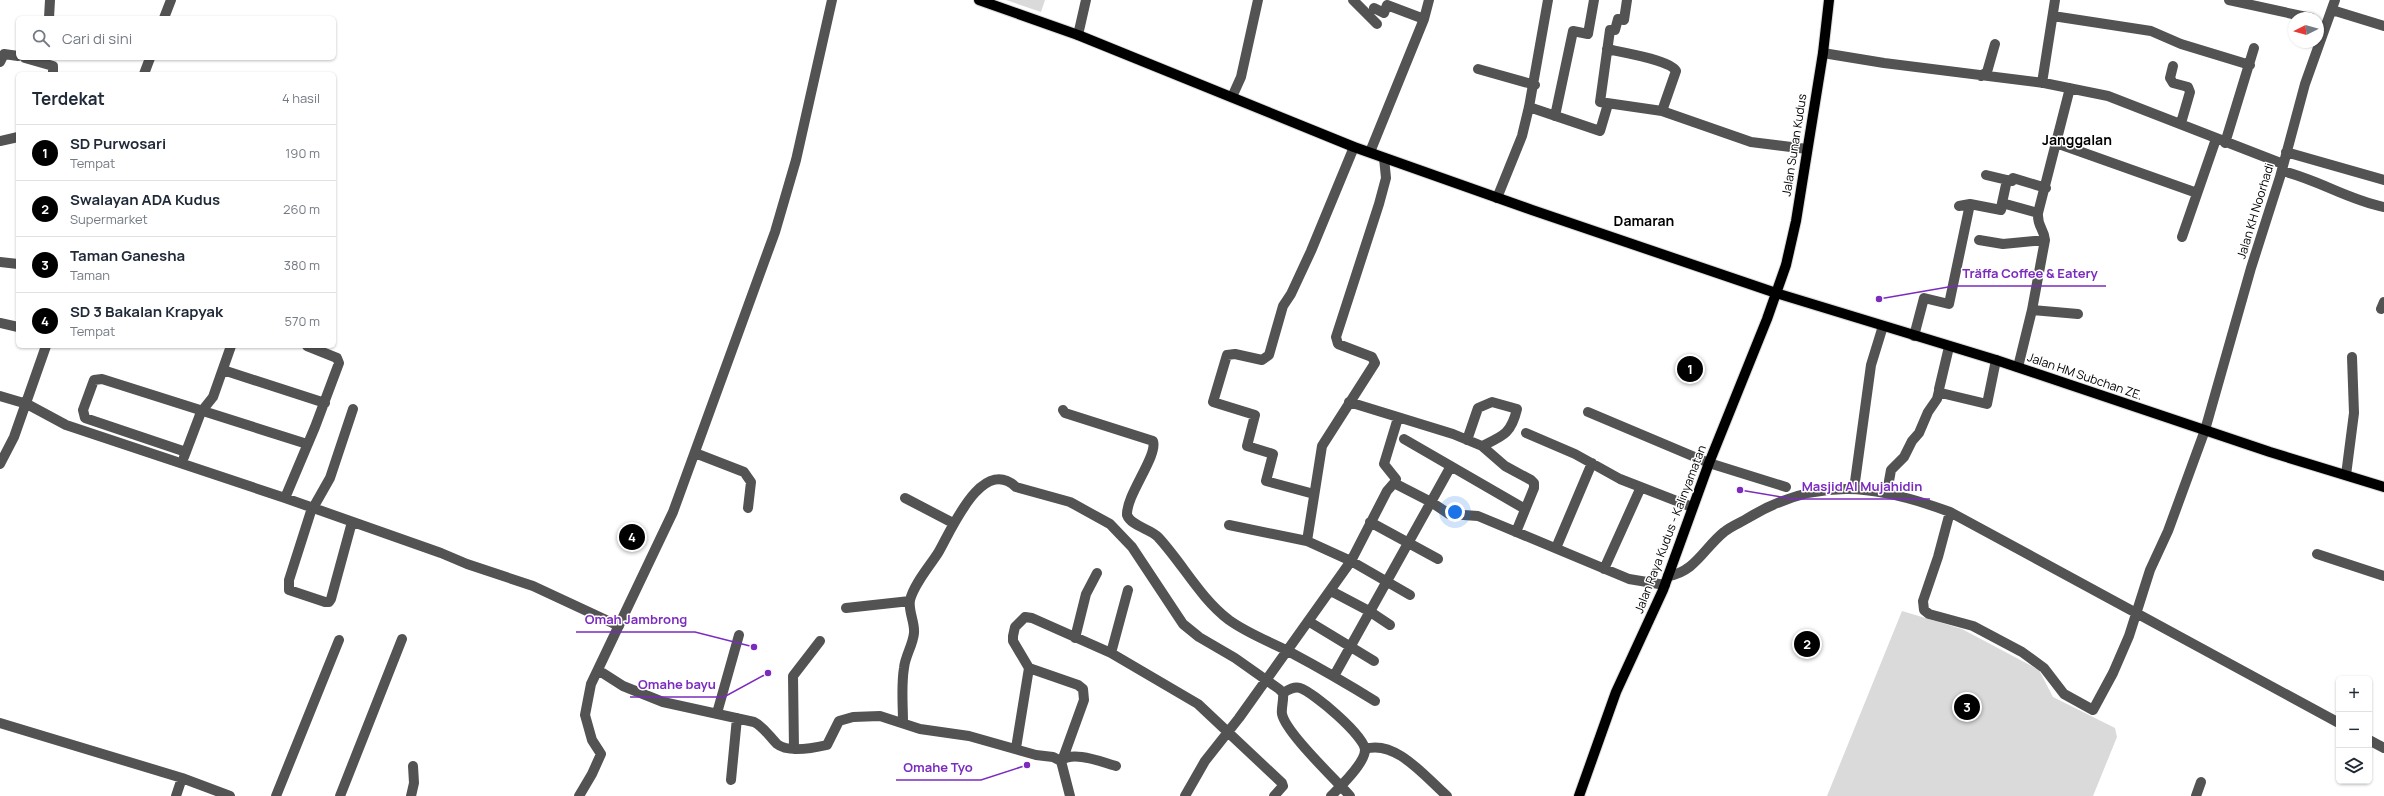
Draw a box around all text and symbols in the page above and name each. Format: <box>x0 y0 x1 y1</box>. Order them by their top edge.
north arrow <box>2288 12 2324 48</box>
search box <box>16 16 336 60</box>
icon: search <box>30 27 52 49</box>
text: Cari di sini <box>62 28 132 49</box>
text: Terdekat <box>32 87 105 110</box>
text: 4 hasil <box>282 89 320 107</box>
street label: Jalan Sunan Kudus <box>1778 93 1810 197</box>
district label: Janggalan <box>2042 130 2112 149</box>
text: SD Purwosari <box>70 133 166 154</box>
text: 1 <box>42 144 48 162</box>
text: 190 m <box>285 144 320 162</box>
text: Tempat <box>70 154 115 172</box>
street label: Jalan KH Noorhadi <box>2232 161 2278 261</box>
text: Swalayan ADA Kudus <box>70 189 220 210</box>
text: 2 <box>41 200 49 218</box>
text: 260 m <box>283 200 320 218</box>
text: Supermarket <box>70 210 148 228</box>
district label: Damaran <box>1614 211 1674 230</box>
text: Taman Ganesha <box>70 245 185 266</box>
text: 3 <box>41 256 49 274</box>
text: 380 m <box>284 256 320 274</box>
callout: Träffa Coffee & Eatery <box>1954 261 2106 286</box>
text: Träffa Coffee & Eatery <box>1962 264 2099 282</box>
text: Taman <box>70 266 110 284</box>
text: SD 3 Bakalan Krapyak <box>70 301 223 322</box>
text: 4 <box>41 312 49 330</box>
text: 570 m <box>284 312 320 330</box>
text: Tempat <box>70 322 115 340</box>
street label: Jalan HM Subchan ZE. <box>2025 348 2145 404</box>
pin: 1 <box>1677 354 1703 384</box>
street label: Jalan Raya Kudus - Kalinyamatan <box>1630 442 1710 616</box>
callout: Masjid Al Mujahidin <box>1793 474 1930 499</box>
text: Masjid Al Mujahidin <box>1802 477 1922 495</box>
your location <box>1445 502 1465 522</box>
pin: 4 <box>619 522 645 552</box>
callout: Omah Jambrong <box>576 607 695 632</box>
text: Omah Jambrong <box>585 610 687 628</box>
pin: 2 <box>1794 629 1820 659</box>
callout: Omahe bayu <box>630 672 724 697</box>
text: Omahe bayu <box>638 675 716 693</box>
map controls <box>2336 676 2372 784</box>
button: + <box>2336 676 2372 712</box>
pin: 3 <box>1954 692 1980 722</box>
button: − <box>2336 712 2372 748</box>
button: layers <box>2336 748 2372 784</box>
callout: Omahe Tyo <box>896 755 981 780</box>
text: Omahe Tyo <box>903 758 973 776</box>

